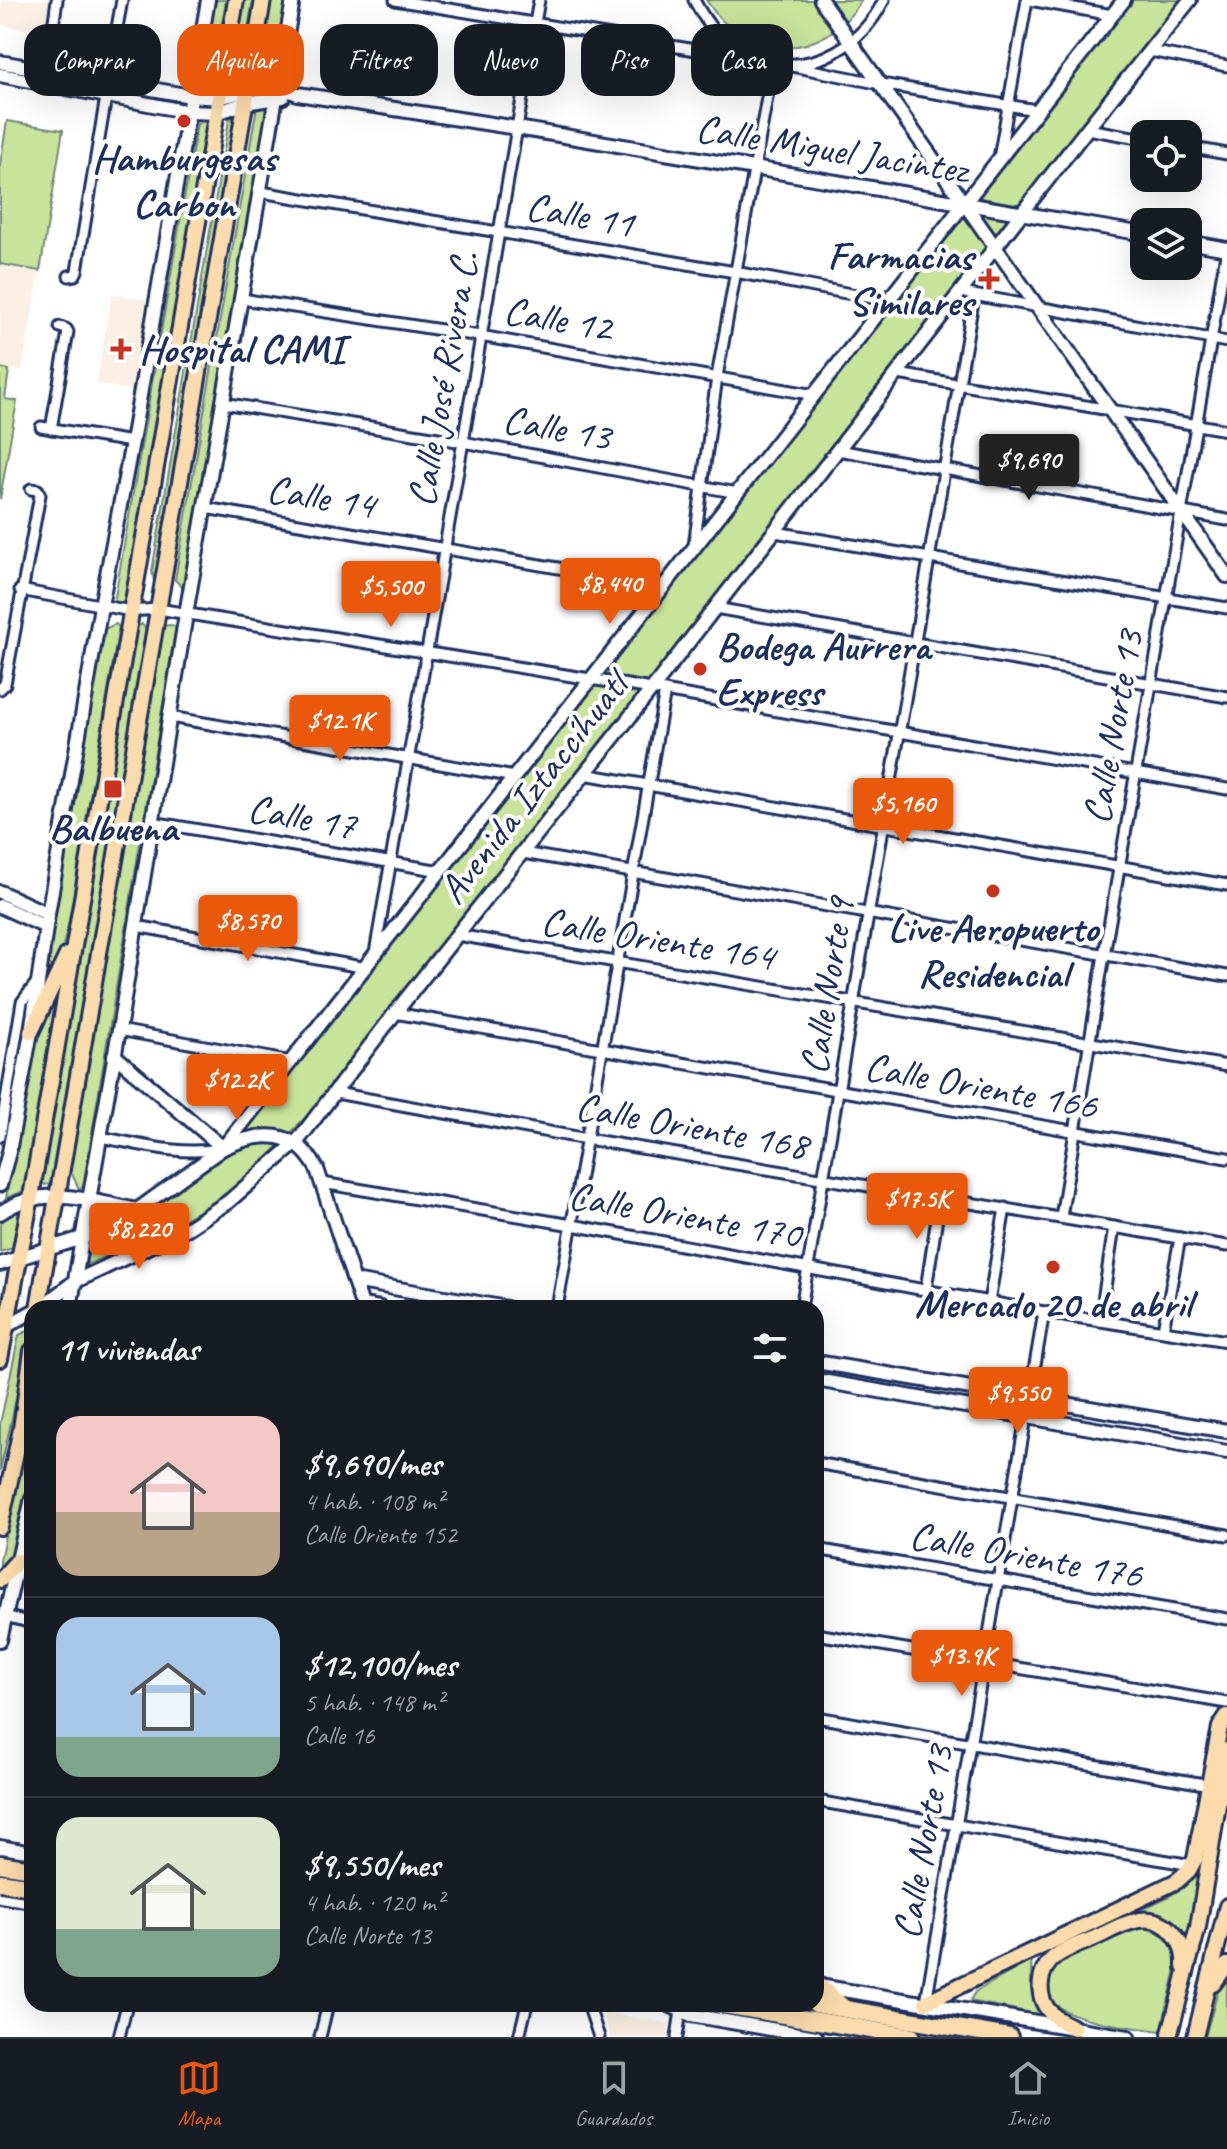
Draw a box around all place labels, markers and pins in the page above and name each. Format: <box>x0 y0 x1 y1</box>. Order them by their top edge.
marker: Hamburgesas Carbon <box>175 112 193 130</box>
place label: Hamburgesas Carbon <box>92 133 280 229</box>
place label: Farmacias Similares <box>827 231 977 327</box>
marker: Farmacias Similares <box>980 270 998 288</box>
place label: Hospital CAMI <box>139 324 352 374</box>
marker: Hospital CAMI <box>110 338 132 360</box>
pin: $9,690 <box>964 434 1094 502</box>
pin: $8,440 <box>545 558 675 626</box>
pin: $5,500 <box>326 561 456 629</box>
place label: Bodega Aurrera Express <box>716 621 933 717</box>
marker: Bodega Aurrera Express <box>691 660 709 678</box>
pin: $12.1K <box>275 695 405 763</box>
marker: Balbuena <box>102 778 124 800</box>
pin: $5,160 <box>838 778 968 846</box>
place label: Balbuena <box>49 803 180 853</box>
marker: Live Aeropuerto Residencial <box>984 882 1002 900</box>
pin: $8,570 <box>183 895 313 963</box>
place label: Live Aeropuerto Residencial <box>888 903 1101 999</box>
pin: $12.2K <box>172 1054 302 1122</box>
pin: $17.5K <box>852 1173 982 1241</box>
pin: $8,220 <box>74 1203 204 1271</box>
marker: Mercado 20 de abril <box>1044 1258 1062 1276</box>
place label: Mercado 20 de abril <box>915 1279 1199 1329</box>
pin: $9,550 <box>953 1367 1083 1435</box>
pin: $13.9K <box>897 1630 1027 1698</box>

